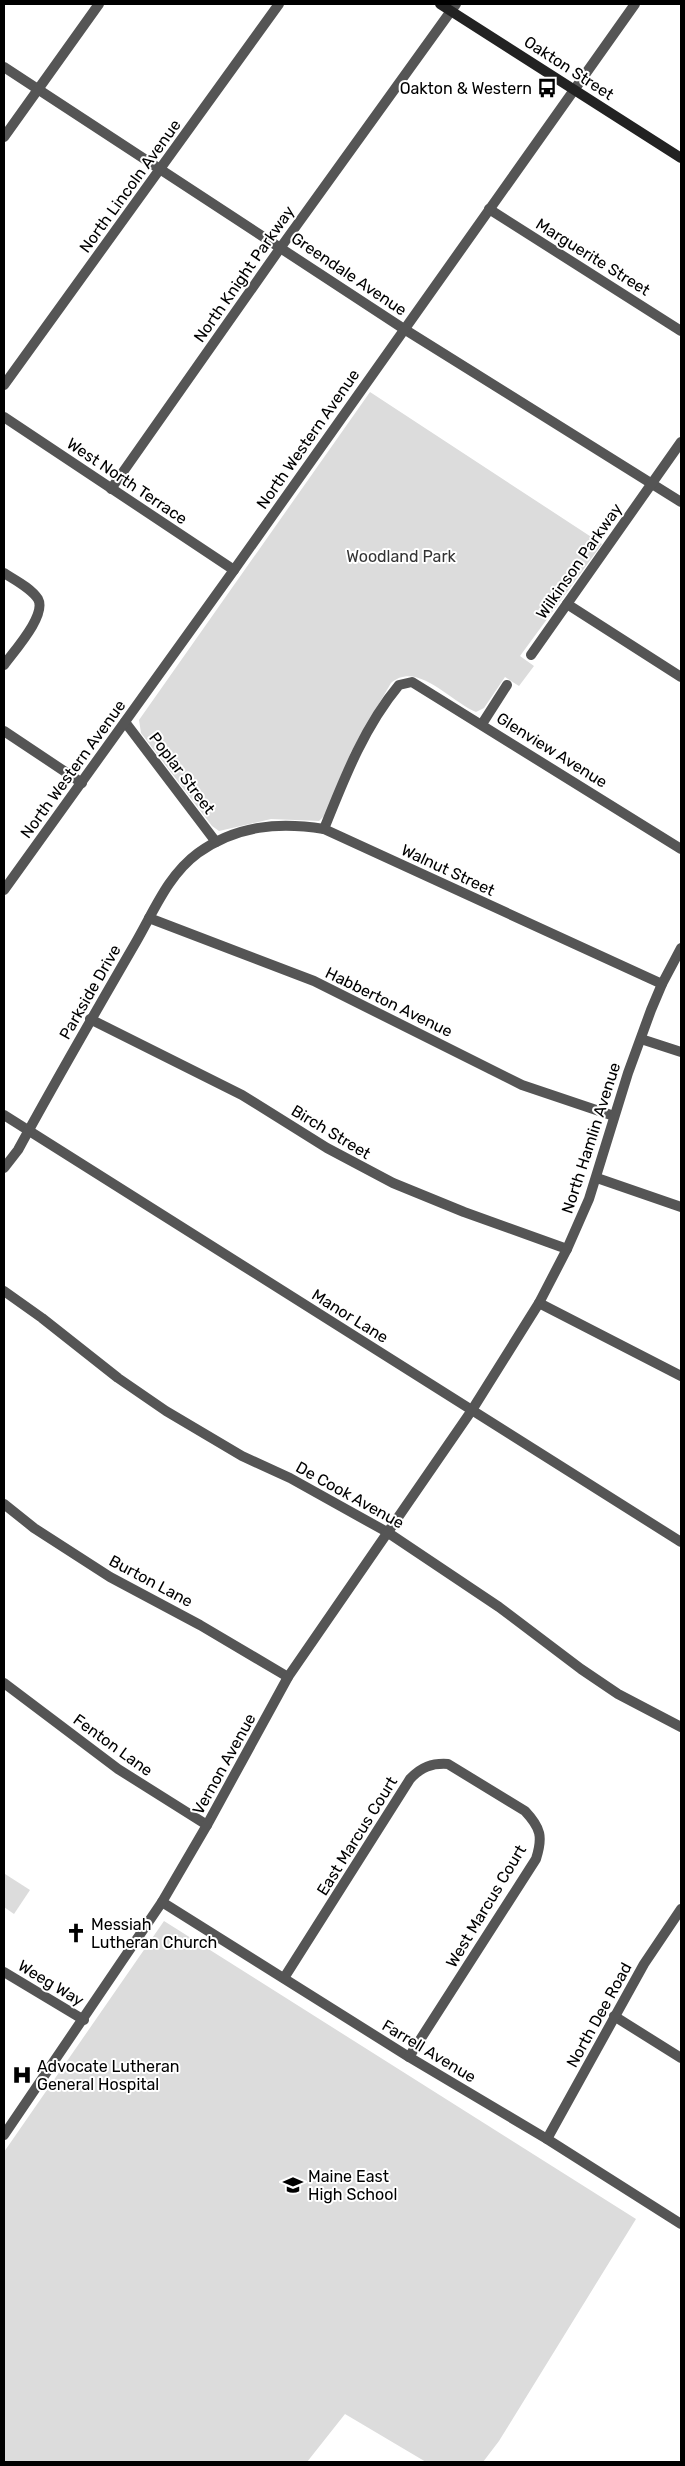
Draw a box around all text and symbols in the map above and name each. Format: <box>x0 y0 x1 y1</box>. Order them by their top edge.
street label: Oakton Street <box>521 32 617 104</box>
bus stop icon: Oakton & Western <box>536 77 558 99</box>
place label: Oakton & Western <box>400 79 532 98</box>
street label: North Lincoln Avenue <box>75 116 185 256</box>
street label: North Knight Parkway <box>190 202 298 346</box>
street label: Marguerite Street <box>532 214 654 300</box>
street label: Greendale Avenue <box>288 228 410 320</box>
street label: North Western Avenue <box>253 365 363 513</box>
street label: West North Terrace <box>63 434 191 528</box>
street label: Wilkinson Parkway <box>532 499 626 622</box>
park label: Woodland Park <box>346 547 456 566</box>
street label: North Western Avenue <box>16 696 130 842</box>
street label: Glenview Avenue <box>493 708 611 792</box>
street label: Poplar Street <box>145 728 219 818</box>
street label: Walnut Street <box>398 840 498 900</box>
street label: Parkside Drive <box>55 941 125 1043</box>
street label: Habberton Avenue <box>322 963 456 1041</box>
street label: North Hamlin Avenue <box>558 1060 624 1216</box>
street label: Birch Street <box>288 1101 374 1163</box>
street label: Manor Lane <box>308 1285 392 1347</box>
street label: De Cook Avenue <box>293 1457 407 1533</box>
street label: Burton Lane <box>106 1551 196 1611</box>
street label: Fenton Lane <box>70 1710 156 1780</box>
street label: Vernon Avenue <box>188 1710 260 1818</box>
street label: East Marcus Court <box>313 1773 401 1899</box>
street label: West Marcus Court <box>442 1841 530 1971</box>
place label: Messiah Lutheran Church <box>91 1915 217 1952</box>
church icon: Messiah Lutheran Church <box>65 1922 87 1944</box>
street label: Weeg Way <box>15 1956 88 2010</box>
street label: North Dee Road <box>562 1959 636 2071</box>
street label: Farrell Avenue <box>379 2016 479 2086</box>
place label: Advocate Lutheran General Hospital <box>37 2057 179 2094</box>
hospital icon: Advocate Lutheran General Hospital <box>11 2064 33 2086</box>
place label: Maine East High School <box>308 2167 397 2204</box>
school or university icon: Maine East High School <box>282 2174 304 2196</box>

